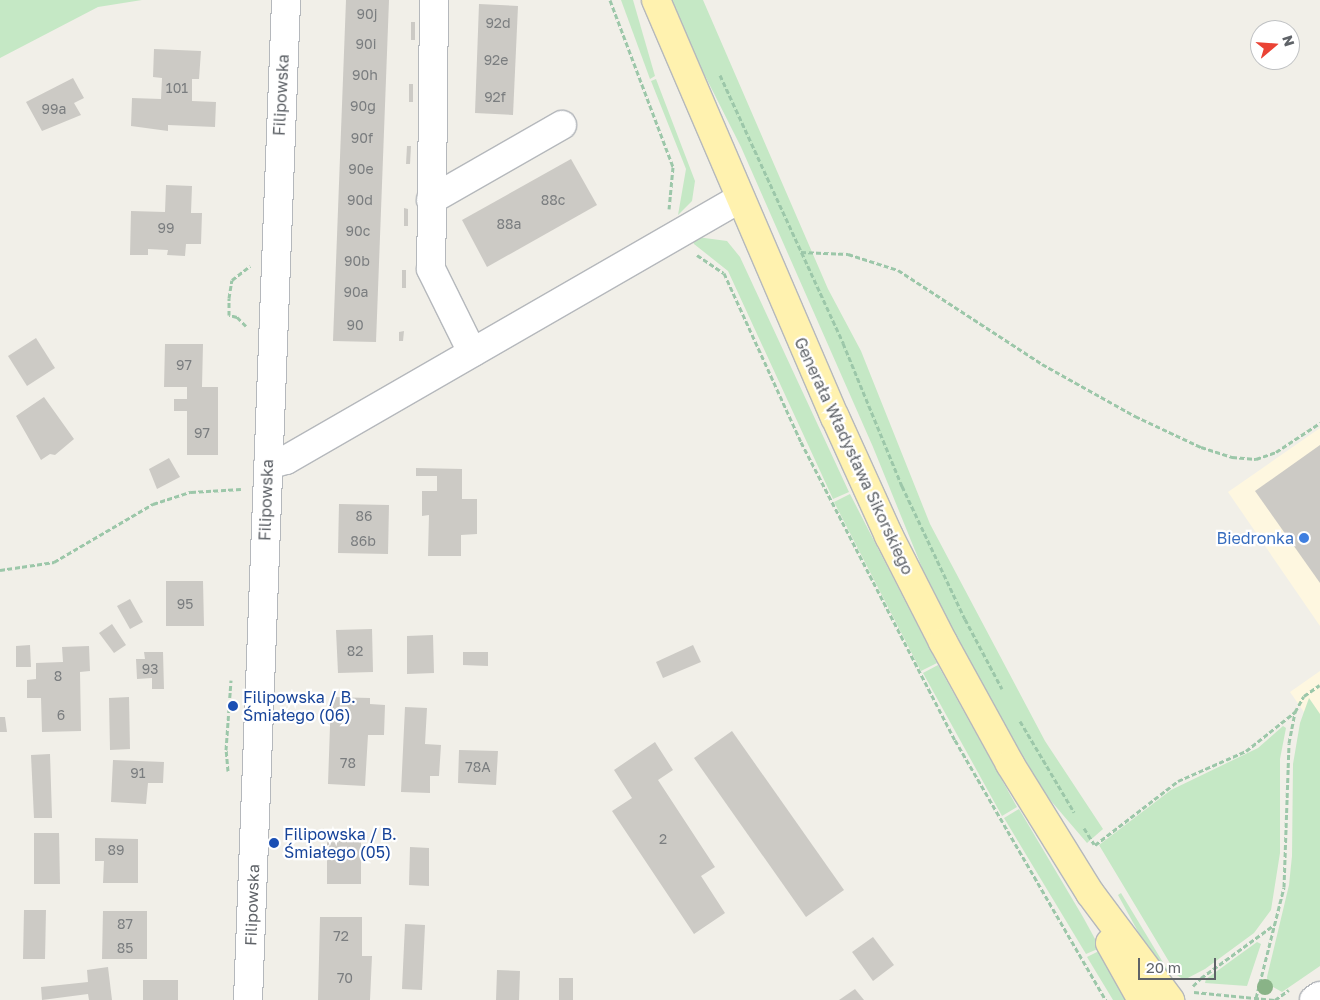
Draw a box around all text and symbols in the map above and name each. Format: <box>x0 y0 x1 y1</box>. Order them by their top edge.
house number: 90j <box>357 6 377 22</box>
house number: 92d <box>485 15 511 31</box>
north arrow <box>1250 20 1300 70</box>
text: N <box>1279 33 1299 48</box>
house number: 90i <box>356 36 376 52</box>
house number: 92e <box>484 52 508 68</box>
street label: Filipowska <box>269 54 293 136</box>
house number: 90h <box>352 67 378 83</box>
house number: 101 <box>166 80 188 96</box>
house number: 92f <box>484 89 506 105</box>
house number: 90g <box>350 98 376 114</box>
house number: 99a <box>42 101 66 117</box>
house number: 90f <box>351 130 373 146</box>
house number: 90e <box>348 161 374 177</box>
house number: 90d <box>347 192 373 208</box>
house number: 88c <box>541 192 565 208</box>
house number: 88a <box>497 216 521 232</box>
house number: 99 <box>158 220 174 236</box>
house number: 90c <box>346 223 370 239</box>
house number: 90b <box>344 253 370 269</box>
house number: 90a <box>343 284 369 300</box>
house number: 90 <box>346 317 364 333</box>
street label: Generała Władysława Sikorskiego <box>790 334 918 578</box>
house number: 97 <box>176 357 192 373</box>
house number: 97 <box>194 425 210 441</box>
street label: Filipowska <box>255 459 277 541</box>
house number: 86 <box>355 508 373 524</box>
place label: Biedronka <box>1216 528 1294 548</box>
marker: Biedronka <box>1298 532 1310 544</box>
house number: 86b <box>350 533 376 549</box>
house number: 95 <box>177 596 193 612</box>
house number: 82 <box>347 643 363 659</box>
house number: 93 <box>142 661 158 677</box>
house number: 8 <box>54 668 62 684</box>
place label: Filipowska / B. Śmiałego (06) <box>243 687 356 725</box>
marker: Filipowska / B. Śmiałego (06) <box>227 700 239 712</box>
house number: 6 <box>57 707 65 723</box>
house number: 78 <box>340 755 356 771</box>
house number: 78A <box>465 759 491 775</box>
house number: 91 <box>130 765 146 781</box>
place label: Filipowska / B. Śmiałego (05) <box>284 824 397 862</box>
house number: 2 <box>659 831 667 847</box>
marker: Filipowska / B. Śmiałego (05) <box>268 837 280 849</box>
house number: 89 <box>107 842 125 858</box>
street label: Filipowska <box>241 864 263 946</box>
house number: 87 <box>117 916 133 932</box>
house number: 72 <box>333 928 349 944</box>
house number: 85 <box>117 940 133 956</box>
scale bar <box>1140 948 1218 980</box>
text: 20 m <box>1146 958 1181 976</box>
house number: 70 <box>337 970 353 986</box>

